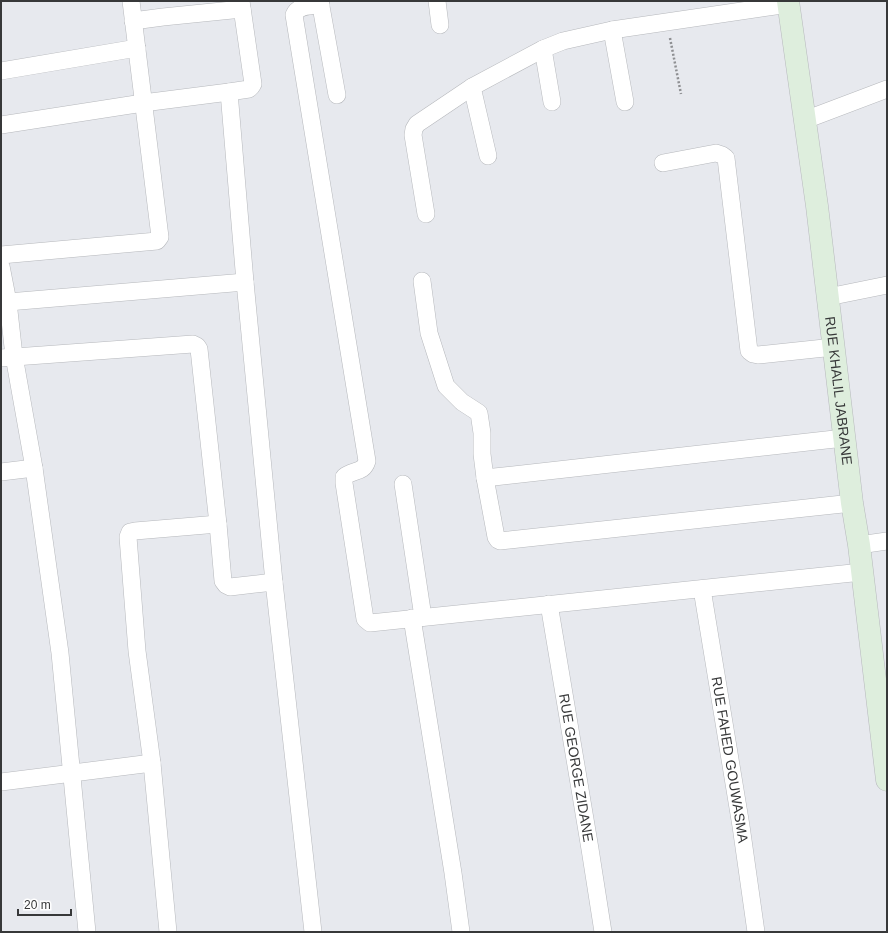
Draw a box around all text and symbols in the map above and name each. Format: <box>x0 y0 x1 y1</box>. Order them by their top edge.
street label: RUE KHALIL JABRANE <box>822 315 855 466</box>
street label: RUE FAHED GOUWASMA <box>709 675 751 845</box>
street label: RUE GEORGE ZIDANE <box>556 692 597 843</box>
scale bar <box>18 891 71 917</box>
text: 20 m <box>24 898 51 912</box>

